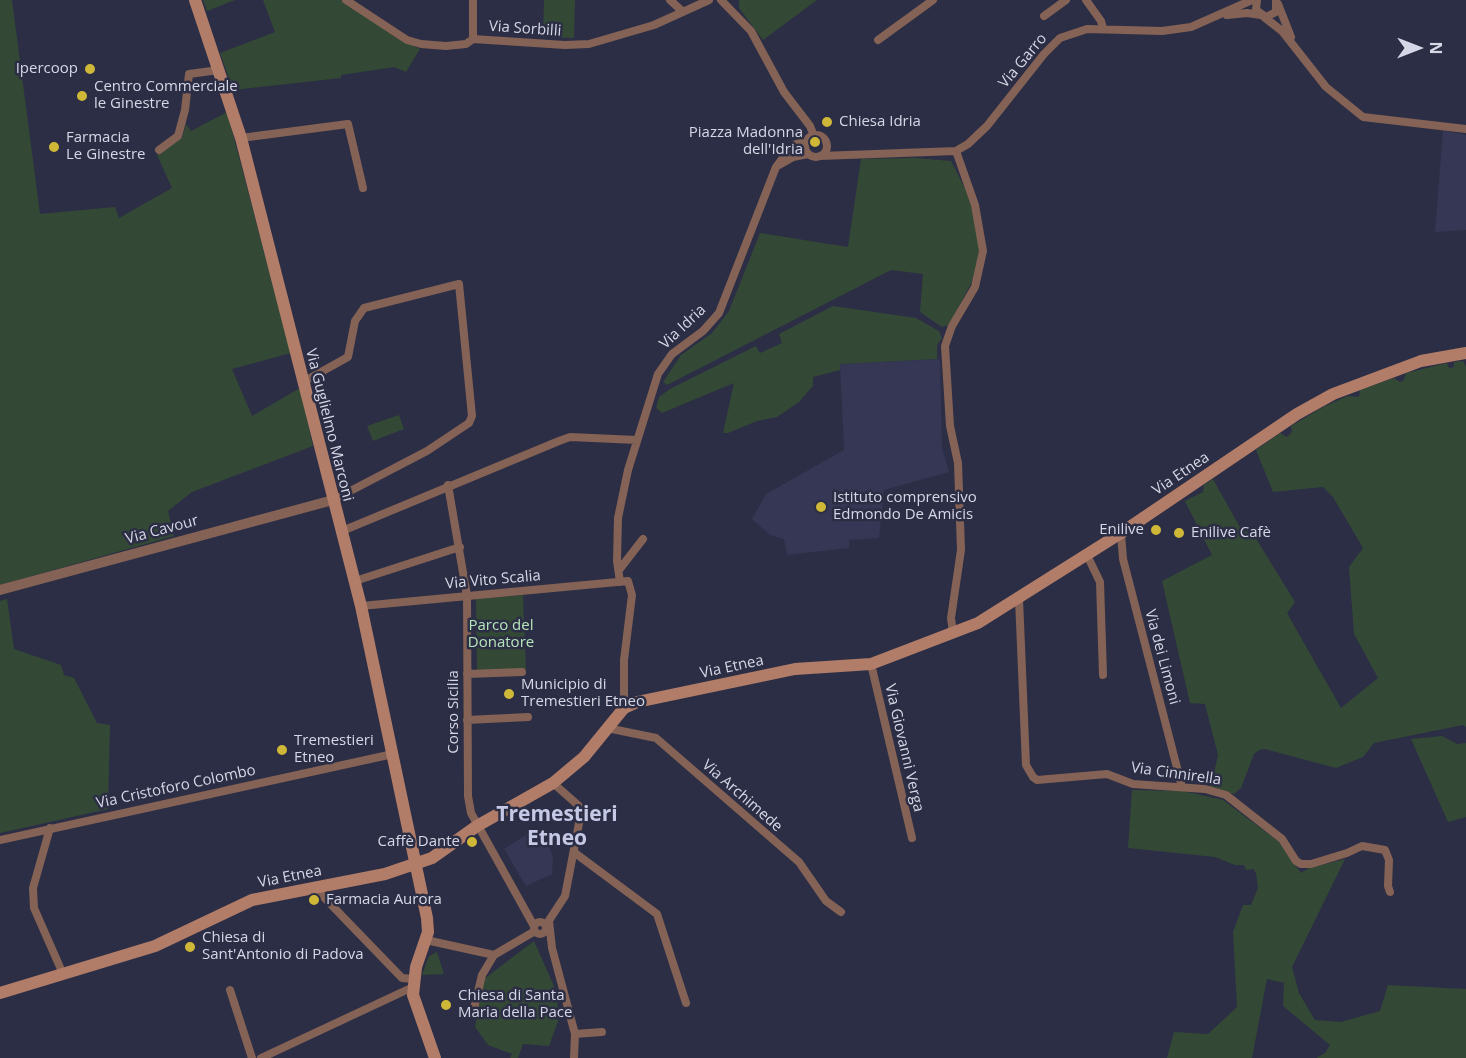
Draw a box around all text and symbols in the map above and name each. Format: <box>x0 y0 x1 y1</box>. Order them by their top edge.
street label: Via Sorbilli <box>488 17 562 41</box>
north arrow <box>1388 18 1448 78</box>
street label: Via Garro <box>995 30 1051 92</box>
text: N <box>1425 41 1447 55</box>
place label: Ipercoop <box>16 60 78 78</box>
marker: Ipercoop <box>83 62 97 76</box>
place label: Centro Commerciale le Ginestre <box>94 78 238 113</box>
marker: Centro Commerciale le Ginestre <box>75 89 89 103</box>
place label: Chiesa Idria <box>839 113 921 131</box>
marker: Chiesa Idria <box>820 115 834 129</box>
place label: Piazza Madonna dell'Idria <box>689 124 803 159</box>
place label: Farmacia Le Ginestre <box>66 129 146 164</box>
marker: Piazza Madonna dell'Idria <box>808 135 822 149</box>
marker: Farmacia Le Ginestre <box>47 140 61 154</box>
street label: Via Idria <box>656 301 710 353</box>
street label: Via Guglielmo Marconi <box>301 347 357 503</box>
street label: Via Etnea <box>1149 448 1213 500</box>
place label: Istituto comprensivo Edmondo De Amicis <box>833 489 977 524</box>
marker: Istituto comprensivo Edmondo De Amicis <box>814 500 828 514</box>
street label: Via Cavour <box>124 512 200 548</box>
place label: Enilive <box>1099 521 1144 539</box>
marker: Enilive <box>1149 523 1163 537</box>
place label: Enilive Cafè <box>1191 524 1271 542</box>
marker: Enilive Cafè <box>1172 526 1186 540</box>
street label: Via Vito Scalia <box>445 567 541 593</box>
street label: Via dei Limoni <box>1141 607 1183 707</box>
park label: Parco del Donatore <box>468 617 534 652</box>
street label: Via Etnea <box>699 651 765 683</box>
street label: Corso Sicilia <box>445 670 463 754</box>
place label: Municipio di Tremestieri Etneo <box>521 676 645 711</box>
street label: Via Giovanni Verga <box>881 682 927 814</box>
marker: Municipio di Tremestieri Etneo <box>502 687 516 701</box>
place label: Tremestieri Etneo <box>294 732 374 767</box>
marker: Tremestieri Etneo <box>275 743 289 757</box>
street label: Via Archimede <box>698 756 786 836</box>
street label: Via Cinnirella <box>1130 759 1222 789</box>
street label: Via Cristoforo Colombo <box>95 761 257 813</box>
district label: Tremestieri Etneo <box>496 802 618 852</box>
place label: Caffè Dante <box>378 833 460 851</box>
marker: Caffè Dante <box>465 835 479 849</box>
street label: Via Etnea <box>257 862 323 892</box>
place label: Farmacia Aurora <box>326 891 442 909</box>
marker: Farmacia Aurora <box>307 893 321 907</box>
place label: Chiesa di Sant'Antonio di Padova <box>202 929 364 964</box>
marker: Chiesa di Sant'Antonio di Padova <box>183 940 197 954</box>
place label: Chiesa di Santa Maria della Pace <box>458 987 572 1022</box>
marker: Chiesa di Santa Maria della Pace <box>439 998 453 1012</box>

